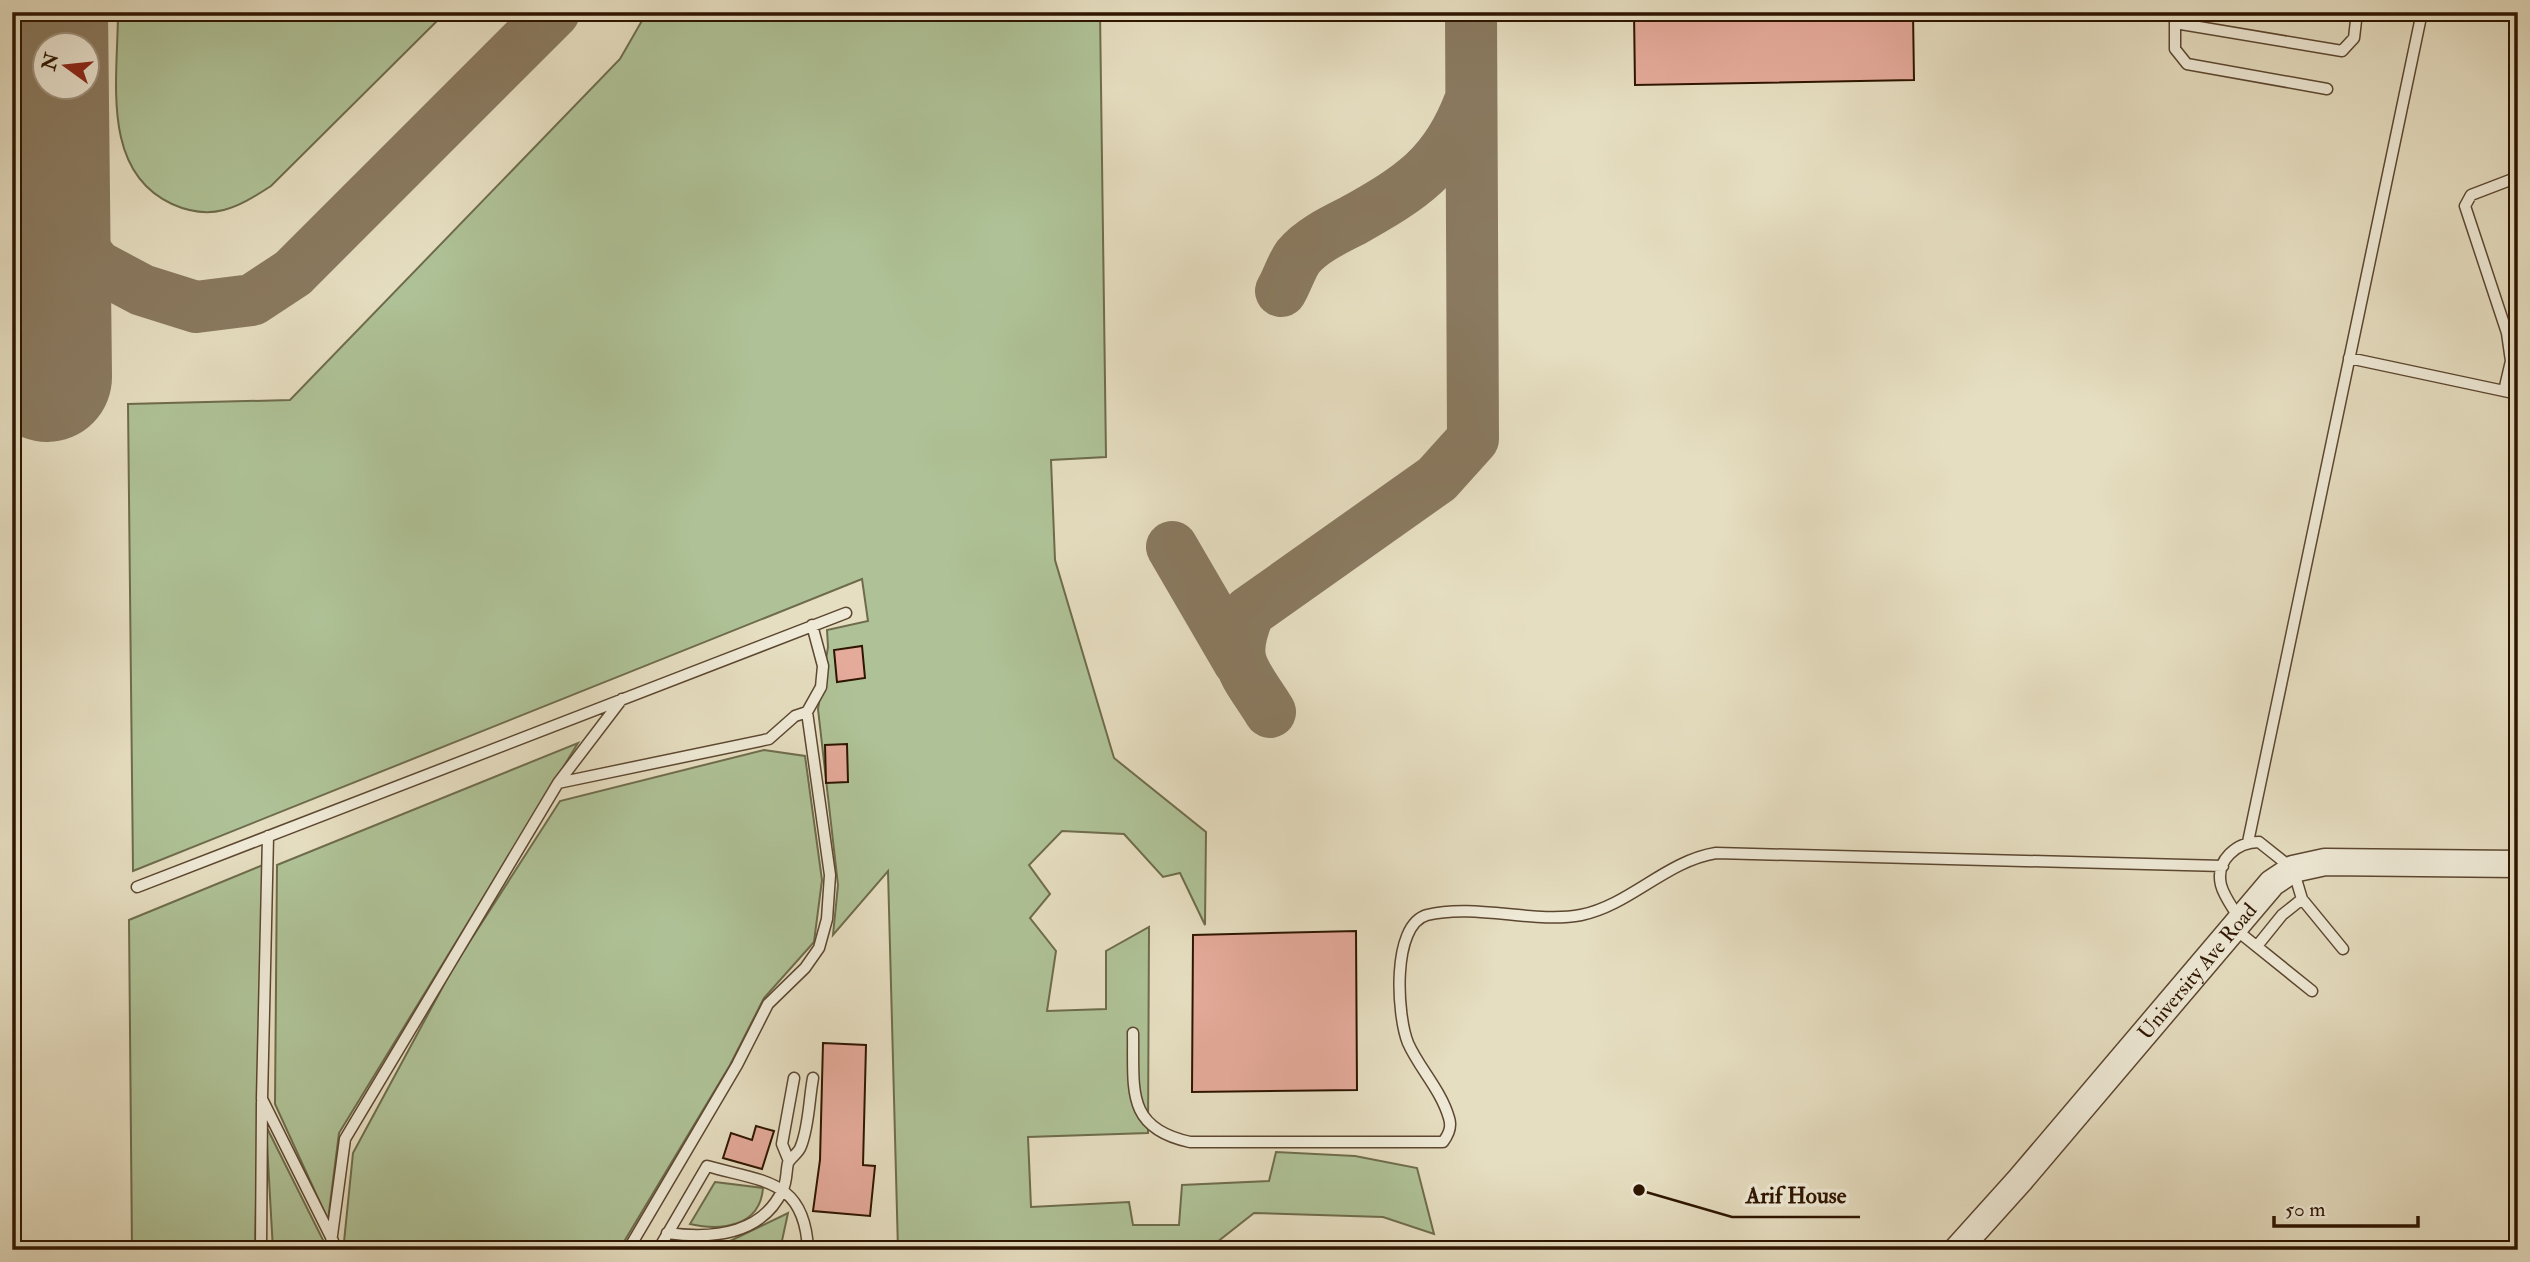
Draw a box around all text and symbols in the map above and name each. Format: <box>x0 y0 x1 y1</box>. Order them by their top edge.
north arrow <box>32 32 102 102</box>
text: N <box>36 50 65 74</box>
street label: University Ave Road <box>2132 897 2264 1045</box>
callout: Arif House <box>1732 1173 1860 1217</box>
text: Arif House <box>1745 1181 1847 1210</box>
scale bar <box>2274 1185 2418 1229</box>
text: 50 m <box>2285 1196 2326 1223</box>

